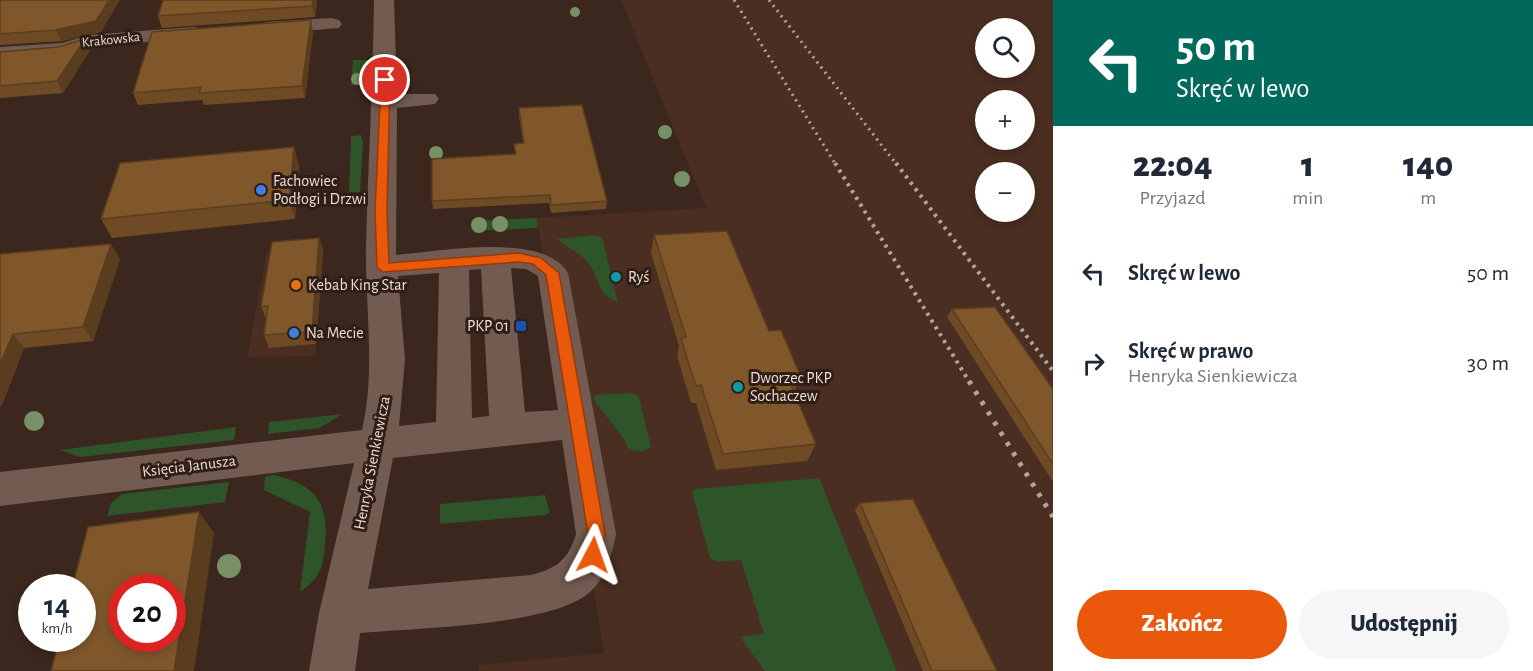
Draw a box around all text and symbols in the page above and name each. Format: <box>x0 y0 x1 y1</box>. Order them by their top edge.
map controls <box>975 18 1035 222</box>
button: search <box>975 18 1035 78</box>
icon: left <box>1077 24 1155 102</box>
text: 50 m <box>1176 26 1256 68</box>
street label: Krakowska <box>81 30 141 50</box>
pin <box>359 54 410 105</box>
icon: arrive <box>368 63 401 96</box>
text: Skręć w lewo <box>1176 75 1310 102</box>
button: + <box>975 90 1035 150</box>
text: 22:04 <box>1133 147 1213 183</box>
text: 1 <box>1301 147 1314 183</box>
text: 140 <box>1403 147 1453 183</box>
button: − <box>975 162 1035 222</box>
place label: Fachowiec Podłogi i Drzwi <box>273 173 366 207</box>
marker: Fachowiec Podłogi i Drzwi <box>254 183 268 197</box>
text: Przyjazd <box>1139 188 1206 208</box>
text: min <box>1292 188 1323 208</box>
text: m <box>1420 188 1436 208</box>
icon: left <box>1077 257 1110 290</box>
text: Skręć w lewo <box>1128 262 1240 284</box>
text: 50 m <box>1467 262 1509 284</box>
place label: Ryś <box>628 269 649 286</box>
marker: Ryś <box>609 270 623 284</box>
place label: Kebab King Star <box>308 277 407 293</box>
marker: Kebab King Star <box>289 278 303 292</box>
place label: PKP 01 <box>467 318 509 334</box>
marker: PKP 01 <box>514 319 528 333</box>
place label: Na Mecie <box>306 325 364 341</box>
marker: Na Mecie <box>287 326 301 340</box>
text: Skręć w prawo <box>1128 340 1253 362</box>
icon: right <box>1077 347 1110 380</box>
text: 30 m <box>1467 352 1509 374</box>
text: Henryka Sienkiewicza <box>1128 366 1298 386</box>
place label: Dworzec PKP Sochaczew <box>750 370 832 404</box>
marker: Dworzec PKP Sochaczew <box>731 380 745 394</box>
street label: Henryka Sienkiewicza <box>351 395 394 531</box>
street label: Księcia Janusza <box>141 452 237 480</box>
position arrow <box>561 523 625 587</box>
speed limit sign: 20 <box>108 574 186 652</box>
button: Zakończ <box>1077 590 1287 659</box>
button: Udostępnij <box>1299 590 1509 659</box>
text: 14 <box>44 591 70 621</box>
text: km/h <box>42 621 72 636</box>

